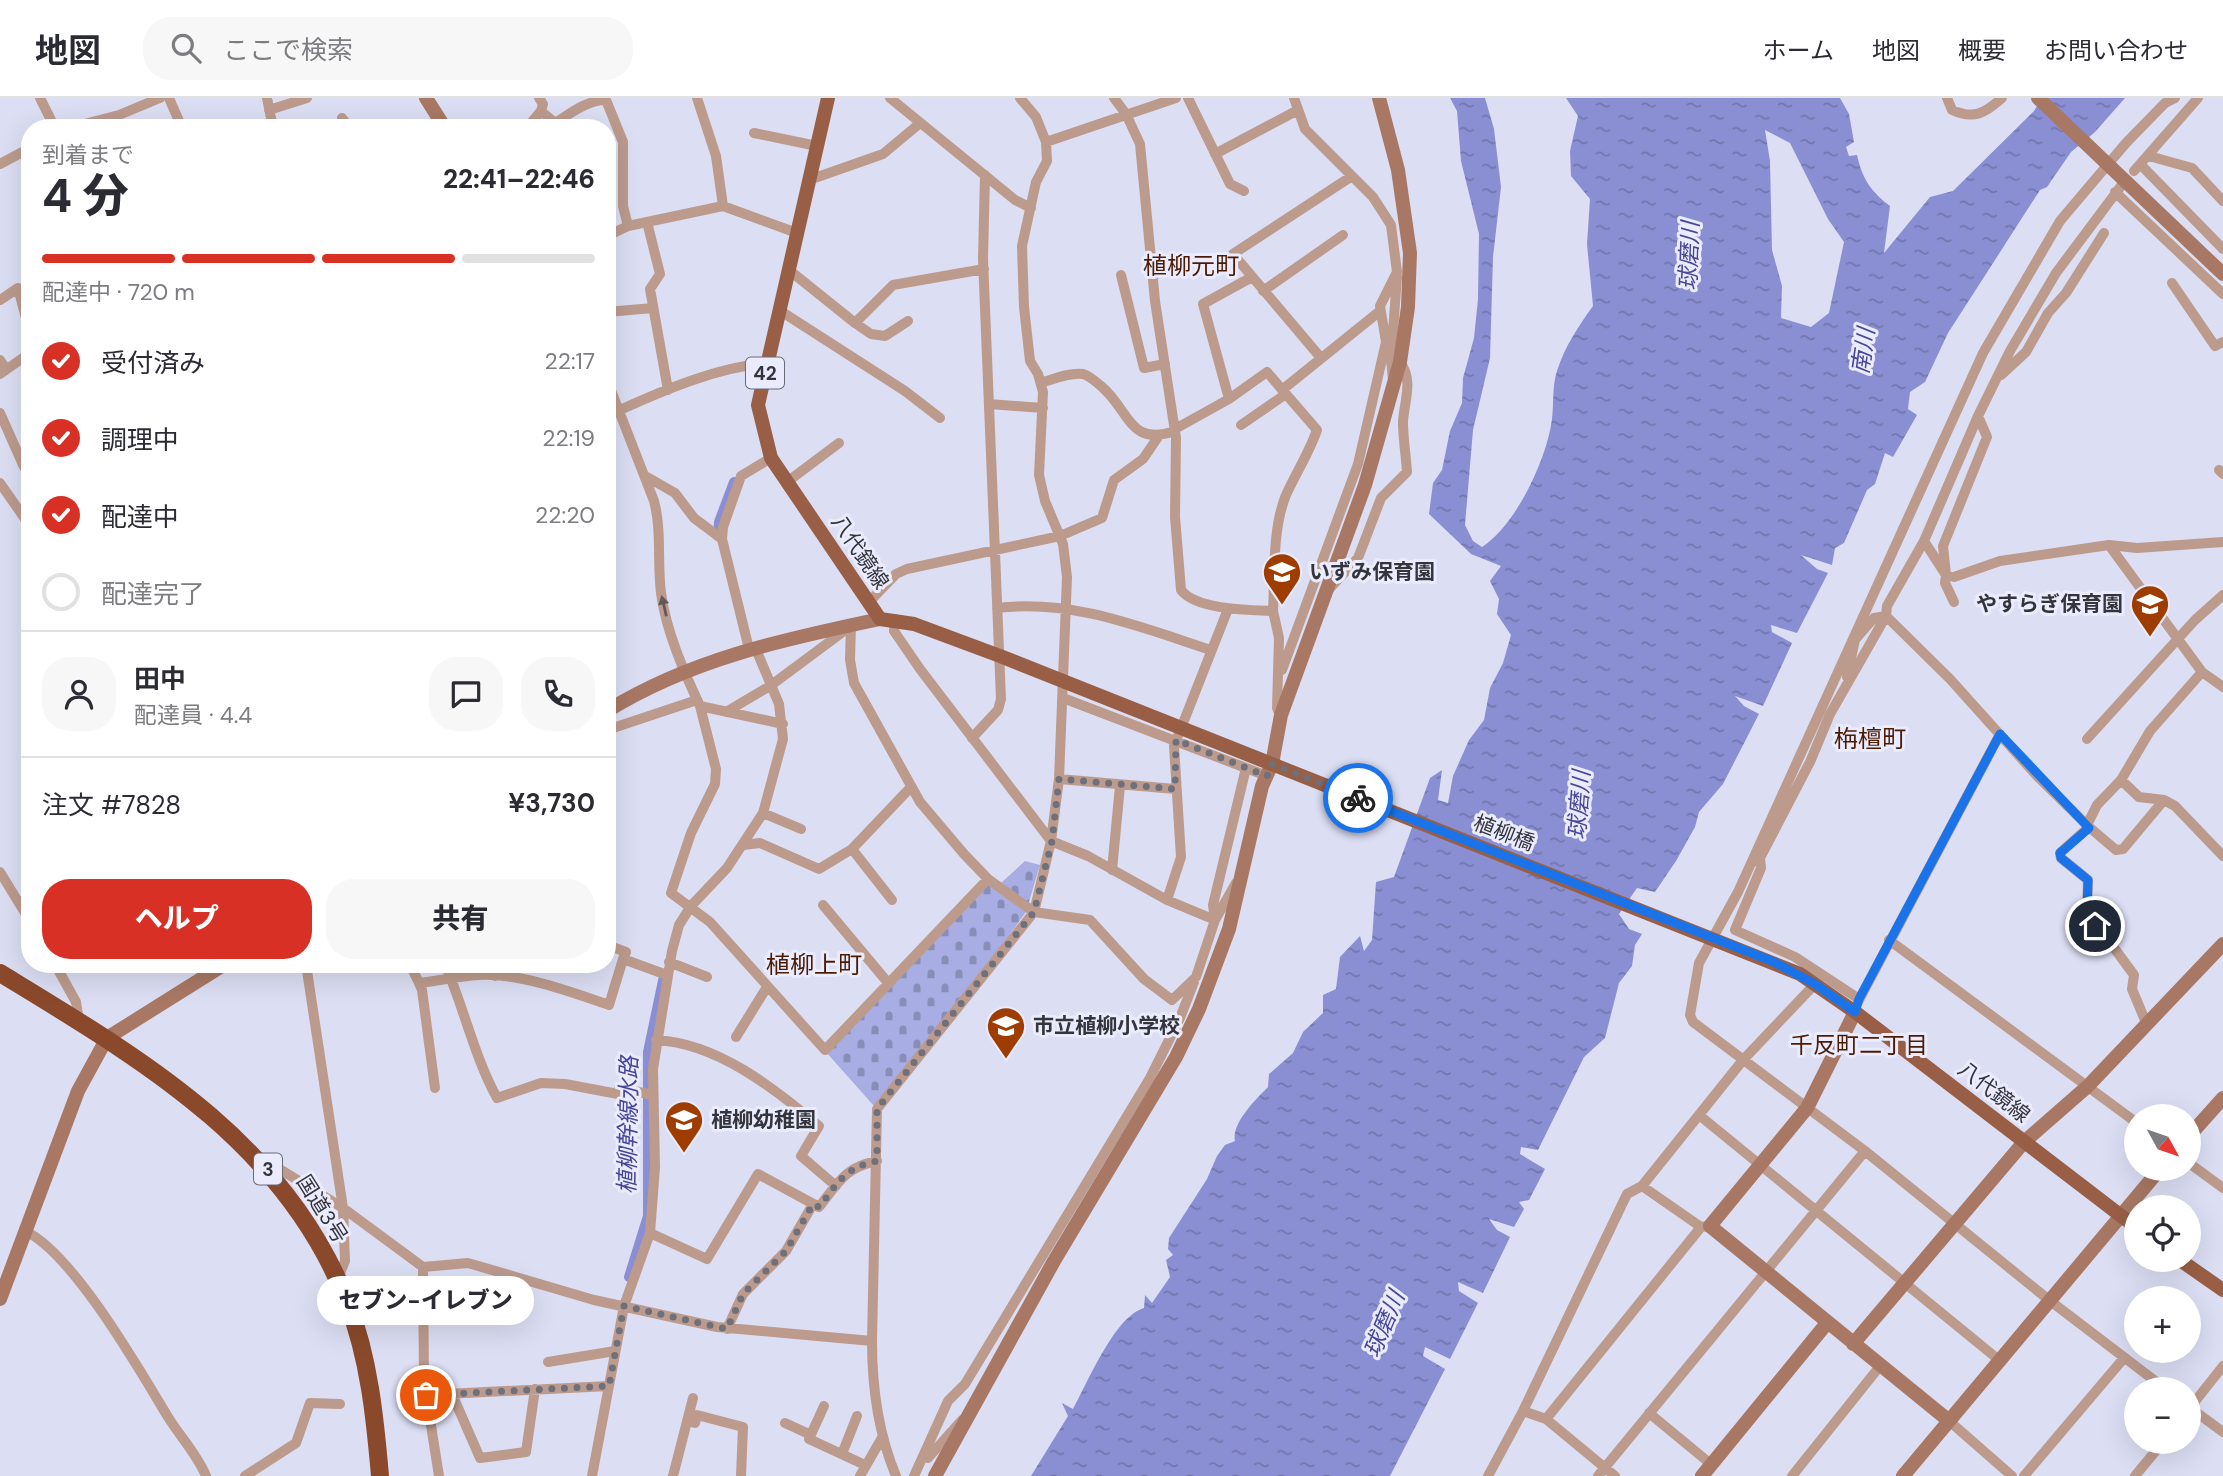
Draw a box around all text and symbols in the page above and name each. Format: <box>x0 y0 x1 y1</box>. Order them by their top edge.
search box <box>143 17 633 80</box>
text: 地図 <box>35 29 101 72</box>
icon: search <box>167 29 205 67</box>
text: ここで検索 <box>223 33 353 67</box>
text: ホーム <box>1763 35 1834 66</box>
text: 地図 <box>1872 35 1920 66</box>
text: 概要 <box>1958 35 2006 66</box>
text: お問い合わせ <box>2044 35 2188 66</box>
text: 到着まで <box>42 140 134 170</box>
text: 22:41–22:46 <box>443 162 595 196</box>
text: 4 分 <box>42 166 129 226</box>
water label: 球磨川 <box>1673 218 1705 291</box>
district label: 植柳元町 <box>1143 250 1239 281</box>
text: 配達中 · 720 m <box>42 277 195 307</box>
water label: 南川 <box>1845 323 1881 376</box>
icon: check <box>42 342 80 380</box>
text: 受付済み <box>101 346 205 380</box>
text: 22:17 <box>544 346 595 376</box>
road number: 42 <box>746 358 784 388</box>
icon: check <box>42 419 80 457</box>
text: 調理中 <box>101 423 179 457</box>
text: 22:19 <box>542 423 595 453</box>
icon: check <box>42 496 80 534</box>
text: 配達中 <box>101 500 179 534</box>
text: 22:20 <box>535 500 595 530</box>
street label: 八代鏡線 <box>825 509 895 595</box>
school or university icon: いずみ保育園 <box>1261 551 1303 606</box>
place label: いずみ保育園 <box>1309 558 1435 586</box>
text: 配達完了 <box>101 577 205 611</box>
school or university icon: やすらぎ保育園 <box>2129 583 2171 638</box>
place label: やすらぎ保育園 <box>1976 590 2123 618</box>
one-way arrow <box>659 595 670 617</box>
button: person <box>42 657 116 731</box>
button: chat <box>429 657 503 731</box>
button: phone <box>521 657 595 731</box>
text: 田中 <box>134 662 186 696</box>
text: 配達員 · 4.4 <box>134 700 252 730</box>
district label: 栴檀町 <box>1834 723 1906 754</box>
courier <box>1323 763 1393 833</box>
water label: 球磨川 <box>1562 767 1597 840</box>
icon: bike <box>1339 779 1377 817</box>
text: ¥3,730 <box>508 786 595 820</box>
text: 注文 #7828 <box>42 788 181 822</box>
street label: 植柳橋 <box>1470 809 1538 857</box>
button: ヘルプ <box>42 879 312 959</box>
button: 共有 <box>326 879 595 959</box>
pin <box>2065 896 2125 956</box>
icon: home <box>2076 907 2114 945</box>
district label: 植柳上町 <box>766 949 862 980</box>
school or university icon: 市立植柳小学校 <box>985 1005 1027 1060</box>
place label: 市立植柳小学校 <box>1033 1012 1180 1040</box>
district label: 千反町二丁目 <box>1790 1030 1928 1060</box>
water label: 植柳幹線水路 <box>612 1054 644 1194</box>
street label: 八代鏡線 <box>1952 1055 2036 1129</box>
school or university icon: 植柳幼稚園 <box>663 1099 705 1154</box>
north arrow <box>2124 1104 2202 1181</box>
map controls <box>2124 1104 2201 1454</box>
place label: 植柳幼稚園 <box>711 1106 816 1134</box>
road number: 3 <box>254 1154 282 1184</box>
street label: 国道3号 <box>290 1170 354 1248</box>
button: locate <box>2124 1195 2201 1272</box>
callout: セブン-イレブン <box>318 1276 534 1325</box>
water label: 球磨川 <box>1357 1284 1412 1362</box>
text: セブン-イレブン <box>338 1285 513 1315</box>
button: + <box>2124 1286 2201 1363</box>
pin <box>396 1365 456 1425</box>
icon: bag <box>407 1376 445 1414</box>
button: − <box>2124 1377 2201 1454</box>

